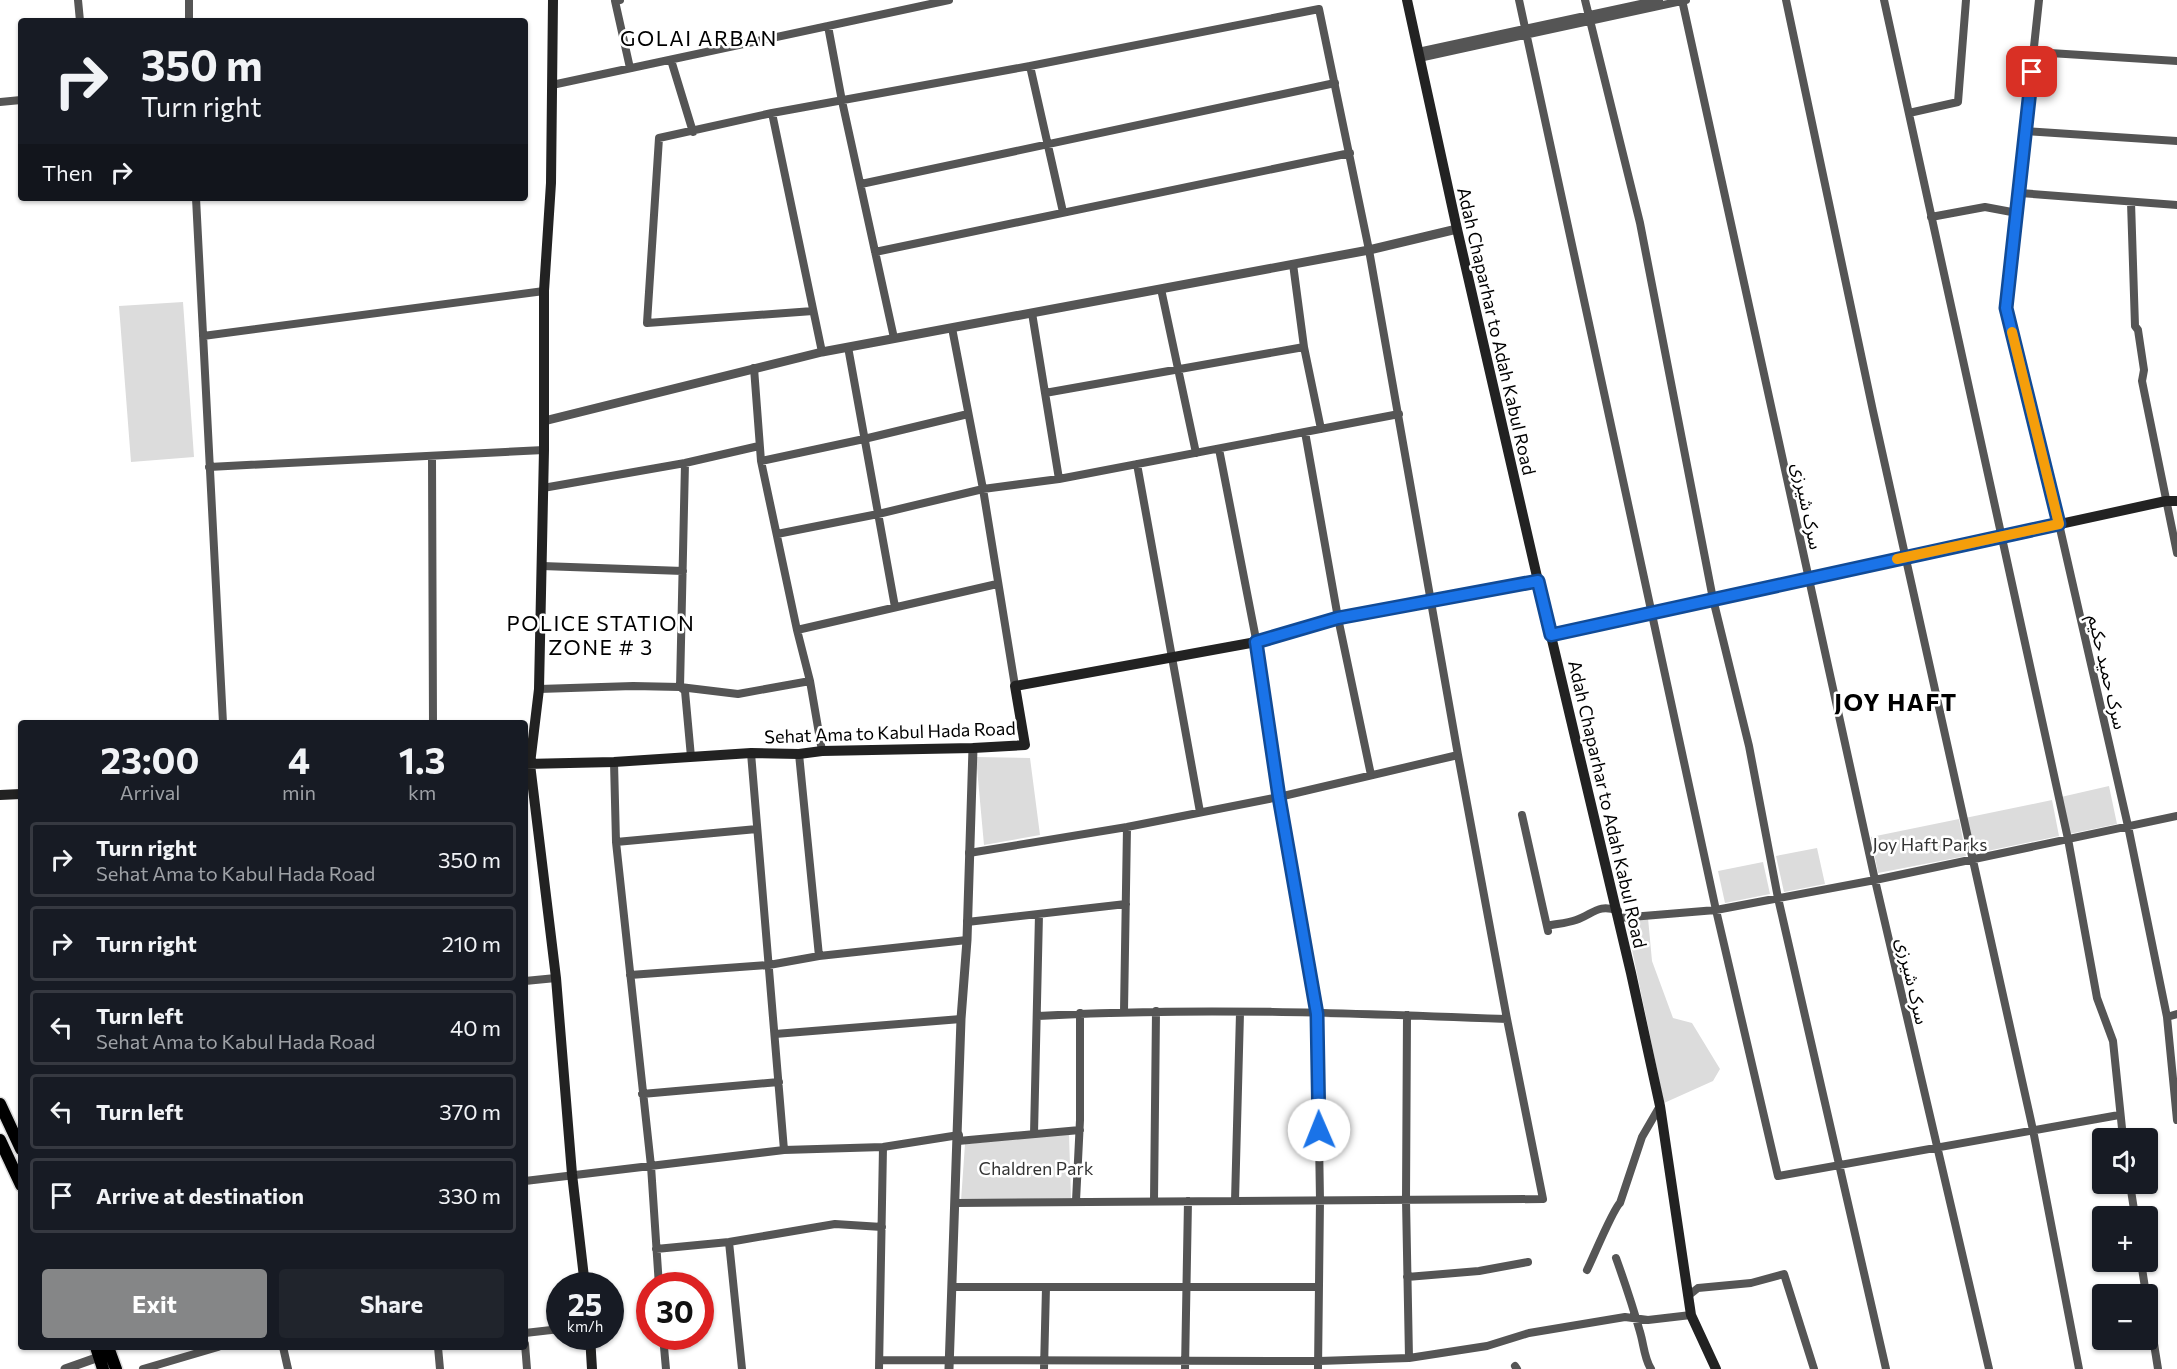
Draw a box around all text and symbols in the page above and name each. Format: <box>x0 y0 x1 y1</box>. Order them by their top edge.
district label: GOLAI ARBAN <box>620 25 778 50</box>
text: 350 m <box>141 38 263 90</box>
icon: right <box>42 42 120 120</box>
pin <box>2006 46 2057 97</box>
icon: arrive <box>2015 55 2048 88</box>
text: Turn right <box>141 90 261 123</box>
icon: right <box>105 156 138 189</box>
text: Then <box>42 159 93 186</box>
street label: Adah Chaparhar to Adah Kabul Road <box>1453 185 1541 477</box>
street label: سرک شیرزی <box>1787 461 1828 552</box>
district label: POLICE STATION ZONE # 3 <box>507 610 695 659</box>
street label: سرک حمید حکیم <box>2081 612 2132 732</box>
street label: Adah Chaparhar to Adah Kabul Road <box>1564 658 1652 950</box>
district label: JOY HAFT <box>1834 687 1958 716</box>
street label: Sehat Ama to Kabul Hada Road <box>764 717 1016 747</box>
text: 23:00 <box>101 737 199 781</box>
text: 4 <box>288 737 310 781</box>
text: 1.3 <box>399 737 445 781</box>
text: Arrival <box>120 780 180 804</box>
text: min <box>282 780 316 804</box>
text: km <box>408 780 436 804</box>
park label: Joy Haft Parks <box>1872 833 1988 855</box>
text: Turn right <box>96 834 197 861</box>
icon: right <box>45 843 78 876</box>
text: 350 m <box>438 846 501 873</box>
text: Sehat Ama to Kabul Hada Road <box>96 861 375 885</box>
icon: right <box>45 927 78 960</box>
text: Turn right <box>96 930 197 957</box>
text: 210 m <box>442 930 501 957</box>
street label: سرک شیرزی <box>1891 936 1934 1027</box>
text: Turn left <box>96 1002 183 1029</box>
icon: left <box>45 1011 78 1044</box>
text: 40 m <box>450 1014 501 1041</box>
text: Sehat Ama to Kabul Hada Road <box>96 1029 375 1053</box>
icon: left <box>45 1095 78 1128</box>
text: Turn left <box>96 1098 183 1125</box>
text: 370 m <box>439 1098 501 1125</box>
position arrow <box>1287 1098 1351 1162</box>
map controls <box>2092 1128 2158 1350</box>
button: sound <box>2092 1128 2158 1194</box>
park label: Chaldren Park <box>979 1157 1094 1179</box>
icon: arrive <box>45 1179 78 1212</box>
text: Arrive at destination <box>96 1182 304 1209</box>
text: 330 m <box>438 1182 501 1209</box>
button: + <box>2092 1206 2158 1272</box>
button: Exit <box>42 1269 267 1338</box>
button: Share <box>279 1269 504 1338</box>
speed limit sign: 30 <box>636 1272 714 1350</box>
button: − <box>2092 1284 2158 1350</box>
text: 25 <box>568 1285 602 1322</box>
text: km/h <box>567 1317 603 1335</box>

